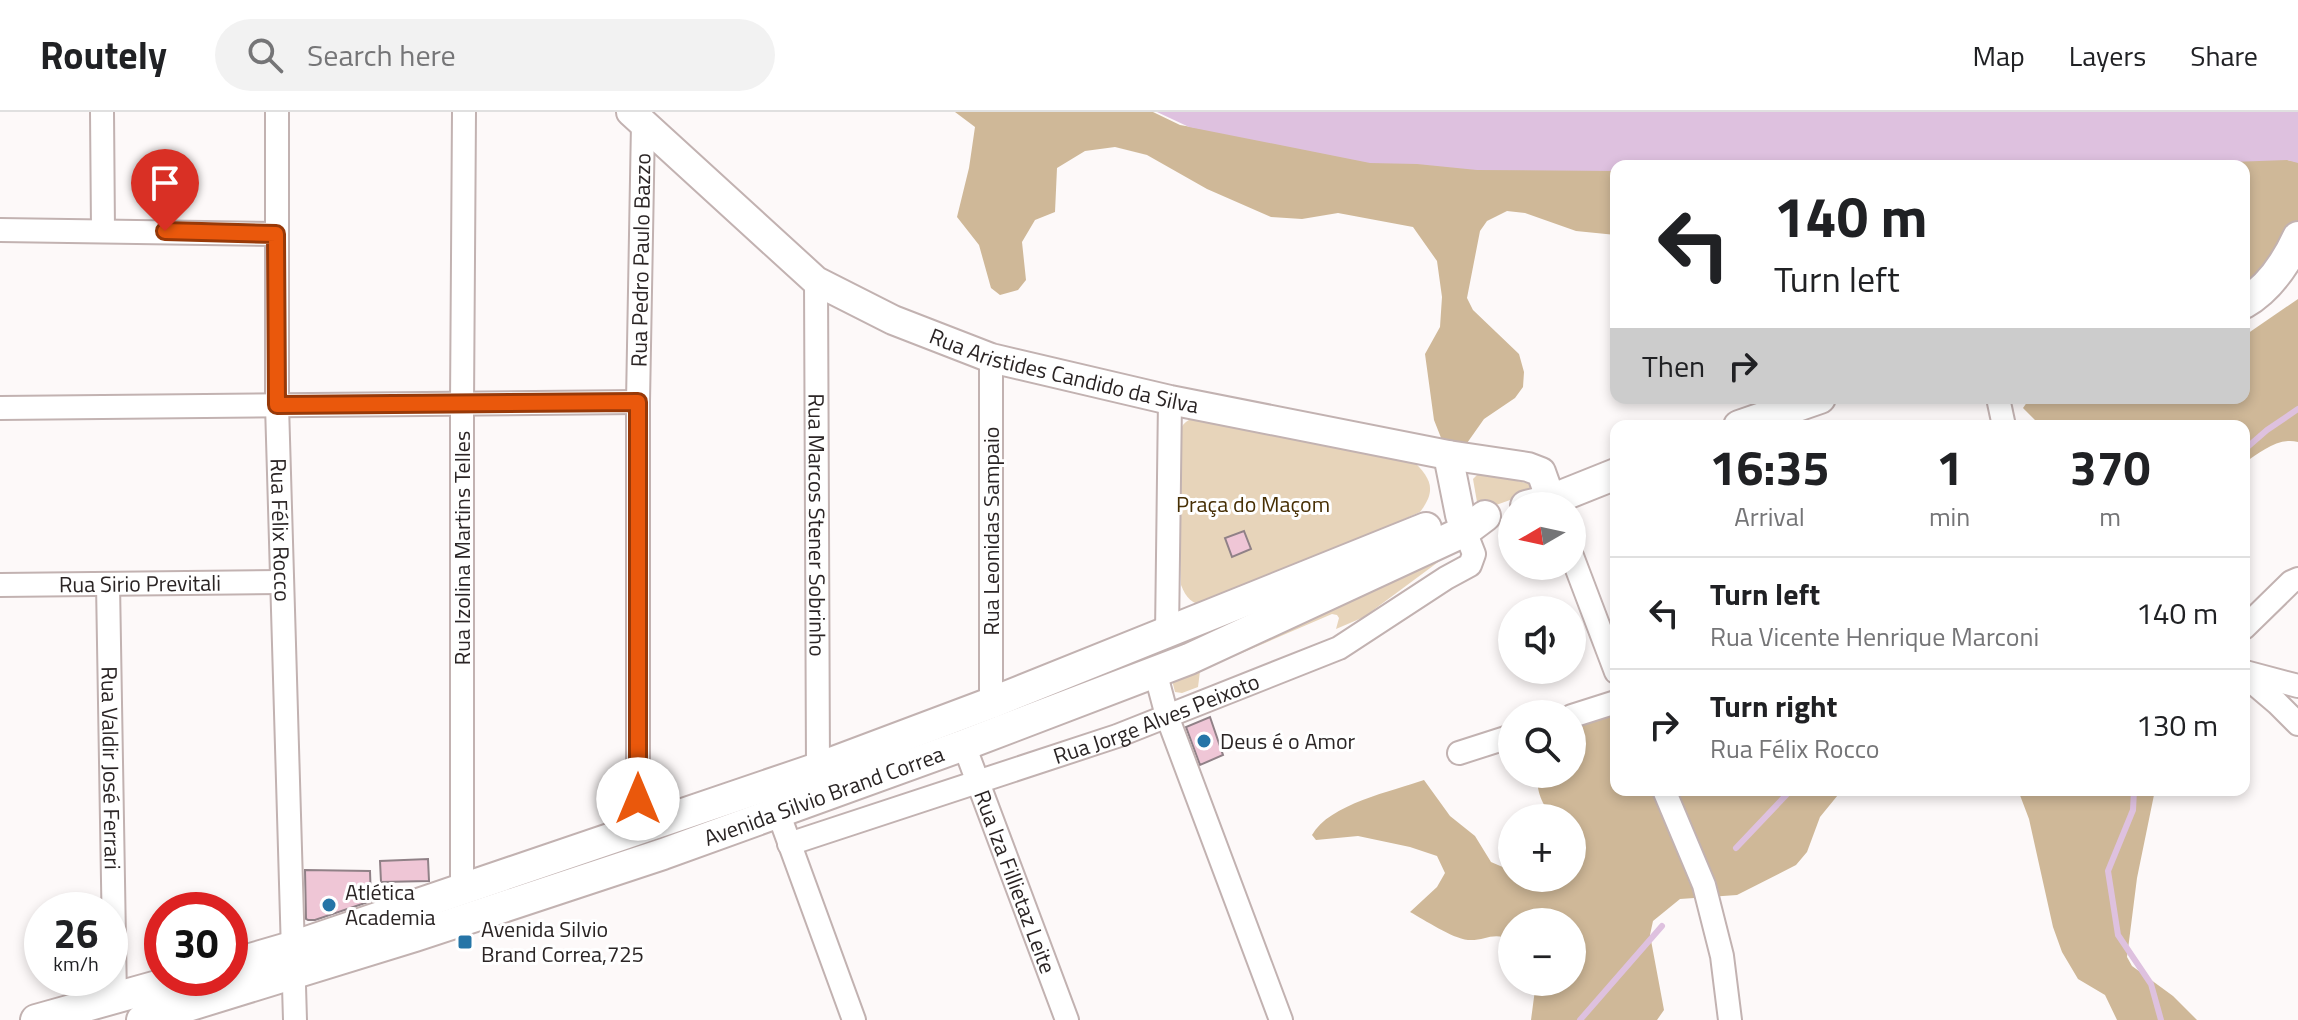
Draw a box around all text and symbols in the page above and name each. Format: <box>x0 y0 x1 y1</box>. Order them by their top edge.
search box <box>215 19 775 91</box>
text: Routely <box>40 26 167 84</box>
text: Search here <box>307 32 456 78</box>
icon: search <box>243 33 287 77</box>
text: Map <box>1972 34 2025 77</box>
text: Layers <box>2069 34 2146 77</box>
text: Share <box>2190 34 2258 77</box>
pin <box>131 149 199 231</box>
street label: Rua Pedro Paulo Bazzo <box>622 153 659 367</box>
icon: arrive <box>143 161 187 205</box>
text: 140 m <box>1774 174 1927 259</box>
icon: left <box>1642 192 1746 296</box>
text: Turn left <box>1774 251 1900 306</box>
street label: Rua Aristides Candido da Silva <box>924 319 1202 422</box>
text: Then <box>1642 343 1705 389</box>
icon: right <box>1721 344 1765 388</box>
street label: Rua Marcos Stener Sobrinho <box>799 393 835 657</box>
street label: Rua Leonidas Sampaio <box>974 427 1008 635</box>
street label: Rua Izolina Martins Telles <box>445 431 479 665</box>
text: 16:35 <box>1710 431 1829 504</box>
text: 1 <box>1936 431 1963 504</box>
text: 370 <box>2070 431 2150 504</box>
street label: Rua Félix Rocco <box>262 458 300 602</box>
park label: Praça do Maçom <box>1176 487 1330 521</box>
north arrow <box>1498 492 1586 580</box>
map controls <box>1498 492 1586 996</box>
text: Arrival <box>1734 497 1805 536</box>
text: min <box>1929 497 1970 536</box>
text: m <box>2099 497 2121 536</box>
street label: Rua Sirio Previtali <box>59 566 221 601</box>
text: Turn left <box>1710 571 1820 617</box>
text: 140 m <box>2136 590 2218 636</box>
icon: left <box>1642 591 1686 635</box>
button: sound <box>1498 596 1586 684</box>
text: Rua Vicente Henrique Marconi <box>1710 617 2039 656</box>
street label: Rua Jorge Alves Peixoto <box>1049 664 1264 773</box>
street label: Rua Valdir José Ferrari <box>92 666 130 870</box>
text: Turn right <box>1710 683 1838 729</box>
button: search <box>1498 700 1586 788</box>
text: 130 m <box>2136 702 2218 748</box>
icon: right <box>1642 703 1686 747</box>
place label: Deus é o Amor <box>1220 724 1356 758</box>
text: Rua Félix Rocco <box>1710 729 1880 768</box>
marker: Deus é o Amor <box>1195 732 1213 750</box>
street label: Avenida Silvio Brand Correa <box>699 737 949 855</box>
position arrow <box>596 757 680 841</box>
street label: Rua Iza Fillietaz Leite <box>965 785 1065 978</box>
button: + <box>1498 804 1586 892</box>
place label: Atlética Academia <box>345 875 436 934</box>
speed limit sign: 30 <box>144 892 248 996</box>
marker: Atlética Academia <box>320 896 338 914</box>
text: 26 <box>54 903 98 964</box>
button: − <box>1498 908 1586 996</box>
place label: Avenida Silvio Brand Correa,725 <box>481 912 644 971</box>
marker: Avenida Silvio Brand Correa,725 <box>456 933 474 951</box>
text: km/h <box>53 948 99 979</box>

